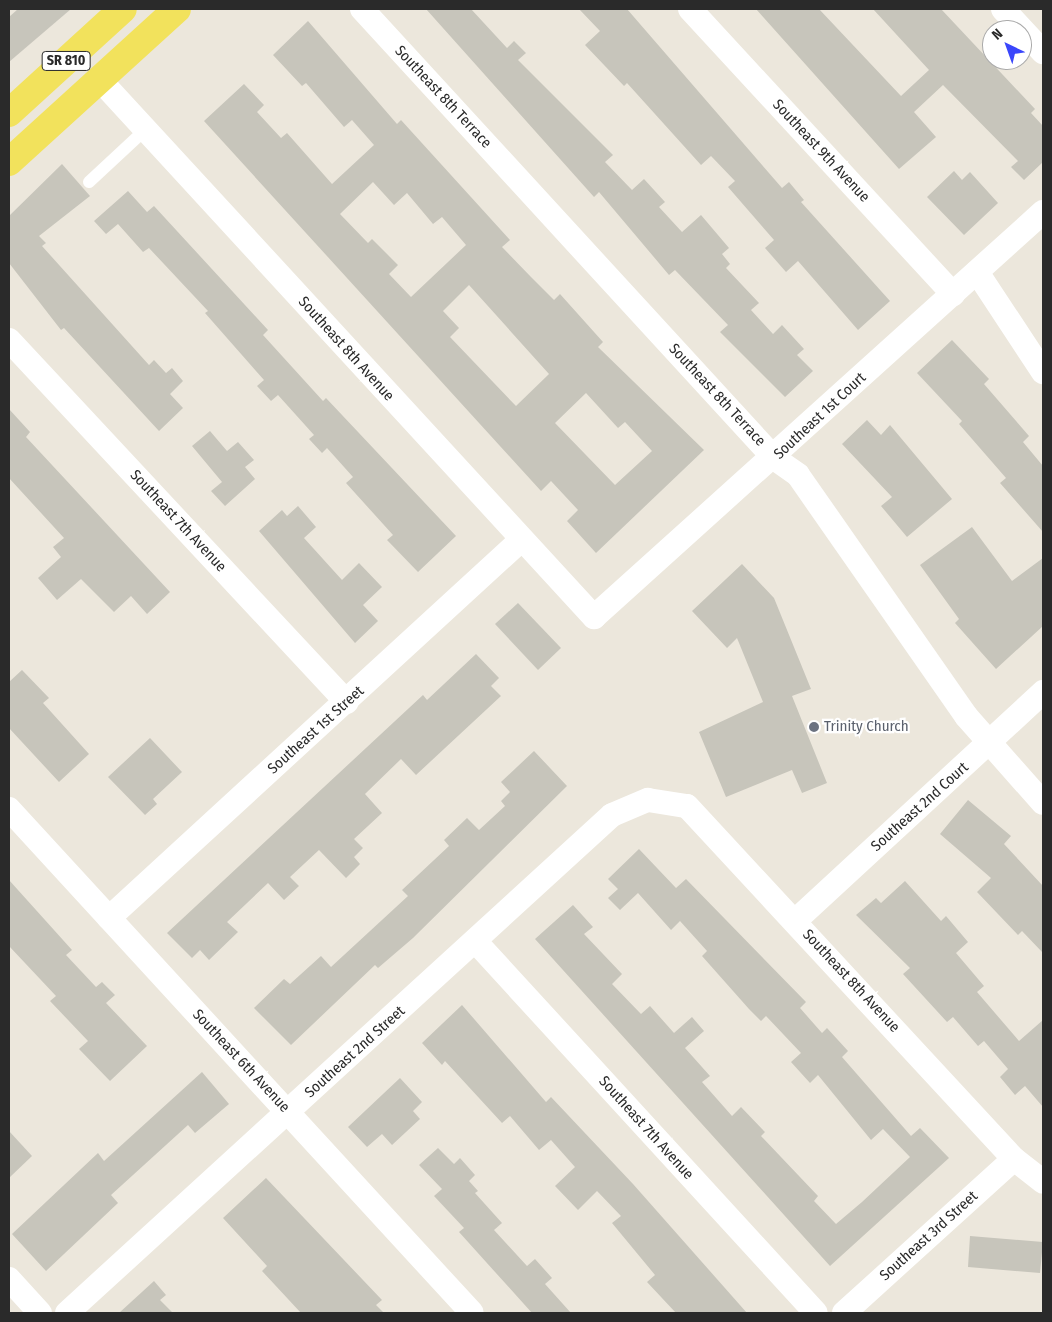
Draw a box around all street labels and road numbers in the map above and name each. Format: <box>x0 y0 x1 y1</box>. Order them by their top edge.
street label: Southeast 8th Terrace <box>391 42 495 152</box>
road number: SR 810 <box>41 49 91 72</box>
street label: Southeast 9th Avenue <box>769 96 873 206</box>
street label: Southeast 8th Avenue <box>294 293 398 405</box>
street label: Southeast 8th Terrace <box>665 340 769 450</box>
street label: Southeast 1st Court <box>770 369 870 463</box>
street label: Southeast 7th Avenue <box>126 466 230 576</box>
street label: Southeast 1st Street <box>264 682 368 778</box>
street label: Southeast 2nd Court <box>868 759 972 855</box>
street label: Southeast 8th Avenue <box>799 926 903 1036</box>
street label: Southeast 2nd Street <box>301 1002 409 1102</box>
street label: Southeast 6th Avenue <box>189 1006 293 1116</box>
street label: Southeast 7th Avenue <box>595 1073 697 1183</box>
street label: Southeast 3rd Street <box>876 1187 982 1285</box>

